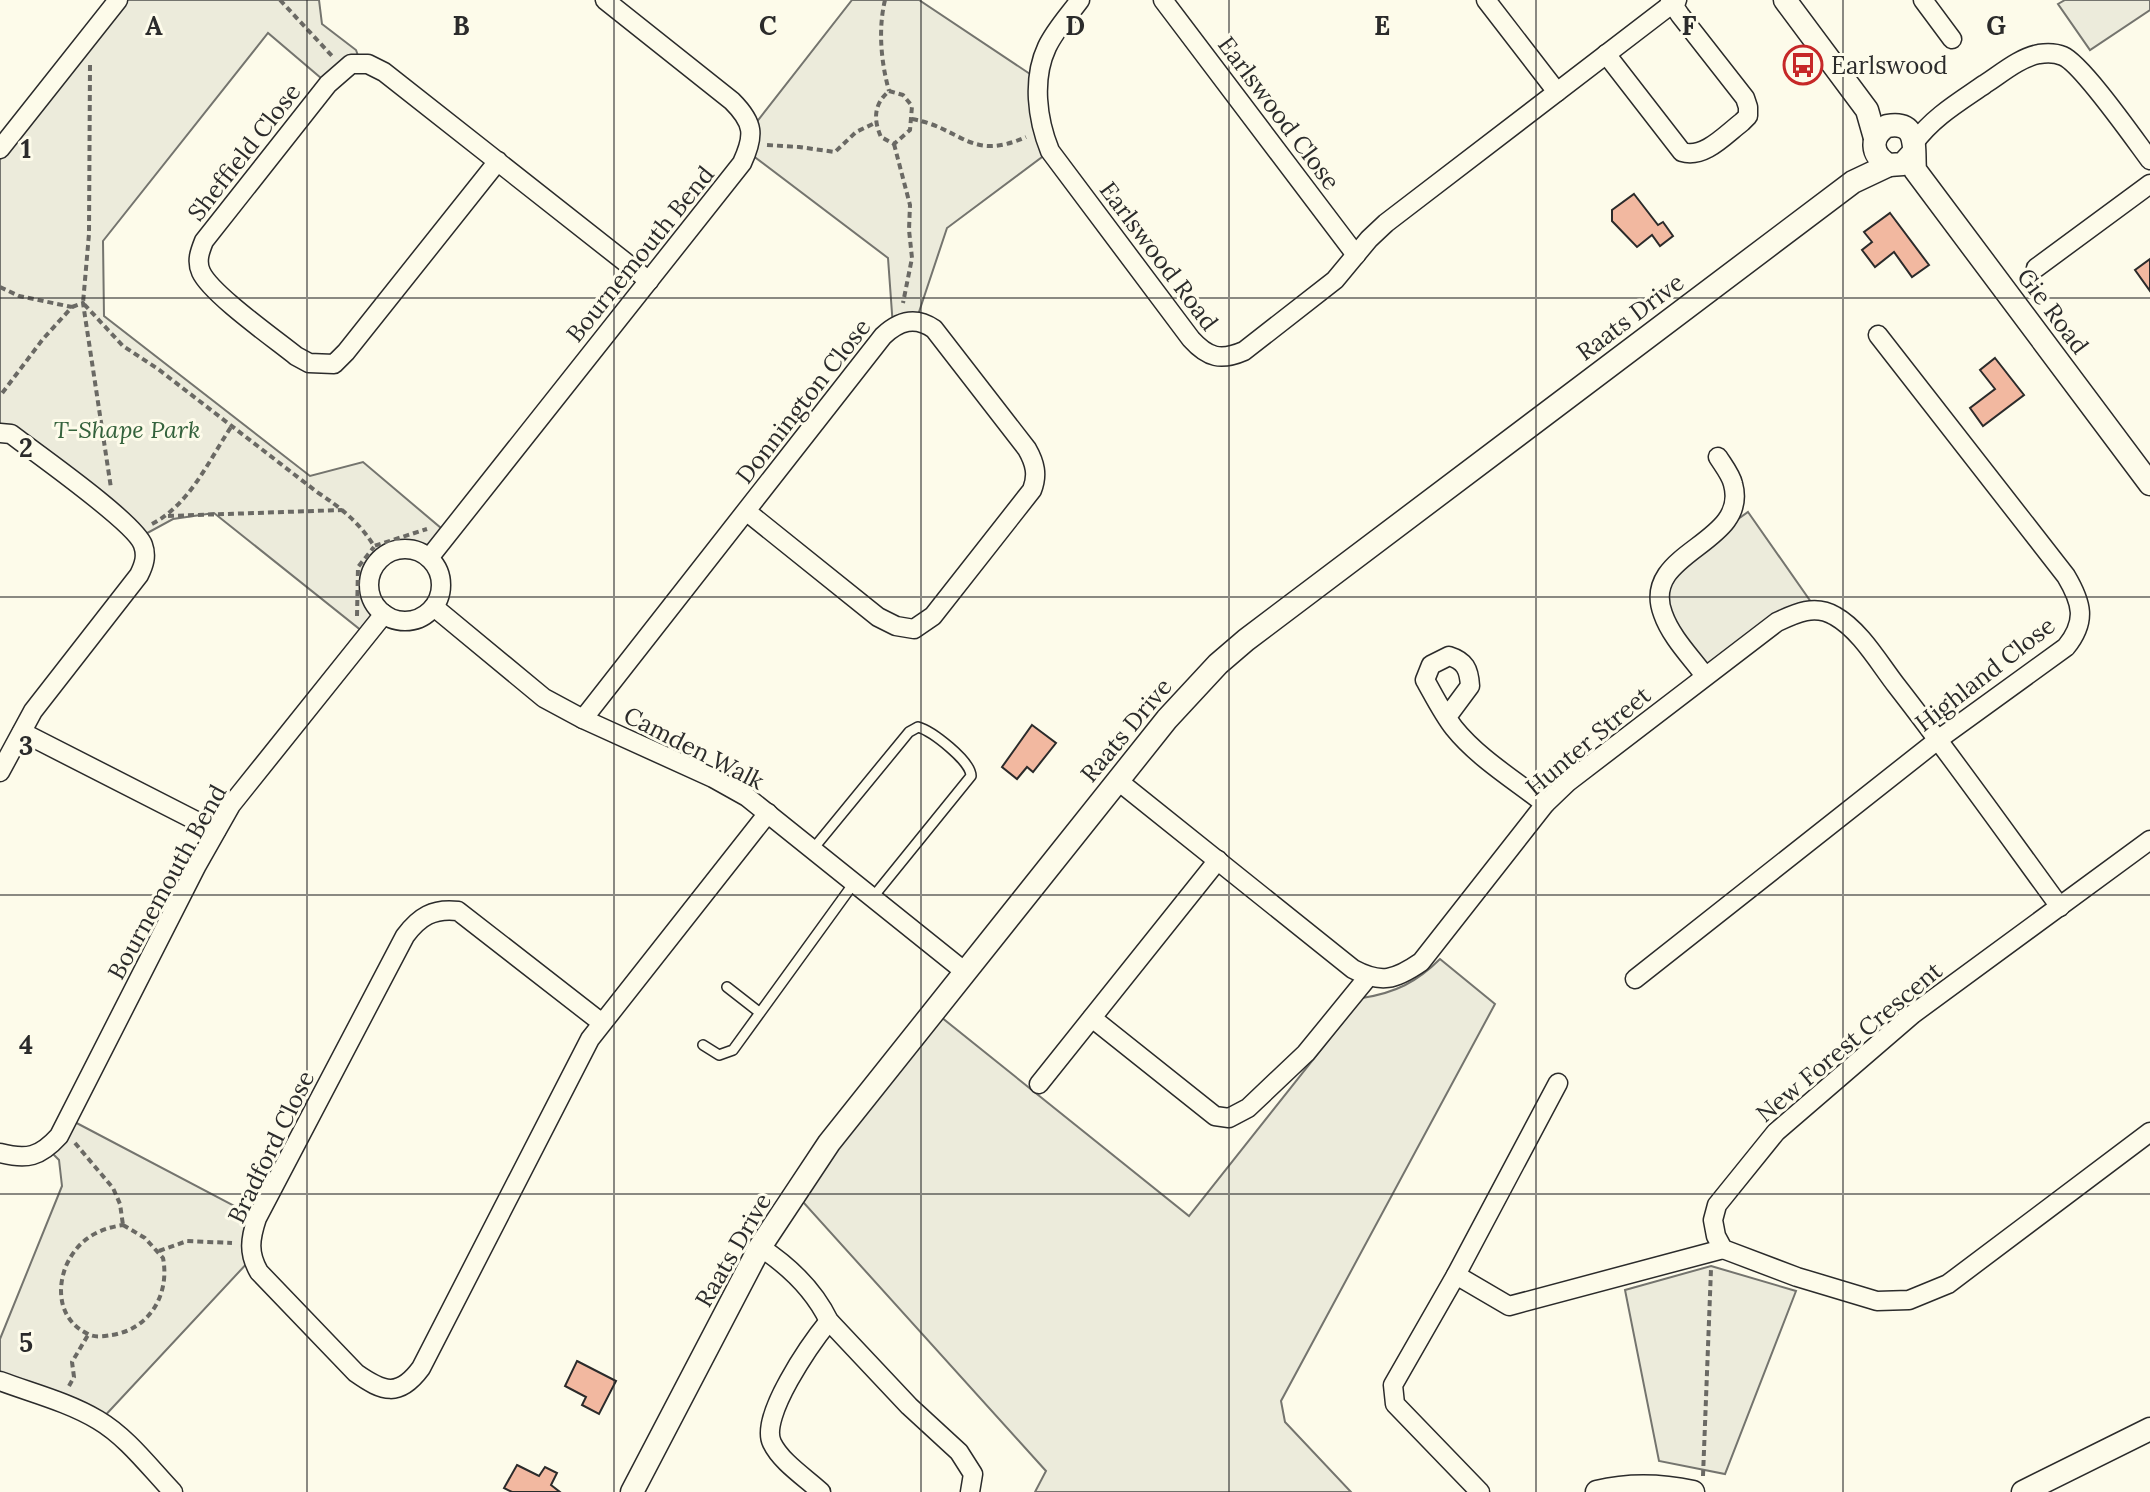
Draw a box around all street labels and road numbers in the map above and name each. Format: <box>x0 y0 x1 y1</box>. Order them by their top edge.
street label: Earlswood Close <box>1211 30 1347 196</box>
street label: Sheffield Close <box>181 77 307 227</box>
street label: Bournemouth Bend <box>559 160 721 348</box>
street label: Earlswood Road <box>1093 175 1225 337</box>
street label: Gie Road <box>2011 262 2095 360</box>
street label: Raats Drive <box>1570 267 1690 367</box>
street label: Donnington Close <box>729 312 877 490</box>
street label: Highland Close <box>1909 610 2061 738</box>
street label: Raats Drive <box>1073 672 1179 788</box>
street label: Hunter Street <box>1519 679 1657 802</box>
street label: Camden Walk <box>619 699 770 797</box>
street label: Bournemouth Bend <box>101 779 233 985</box>
street label: New Forest Crescent <box>1750 955 1949 1129</box>
street label: Bradford Close <box>221 1066 321 1228</box>
street label: Raats Drive <box>688 1188 778 1312</box>

